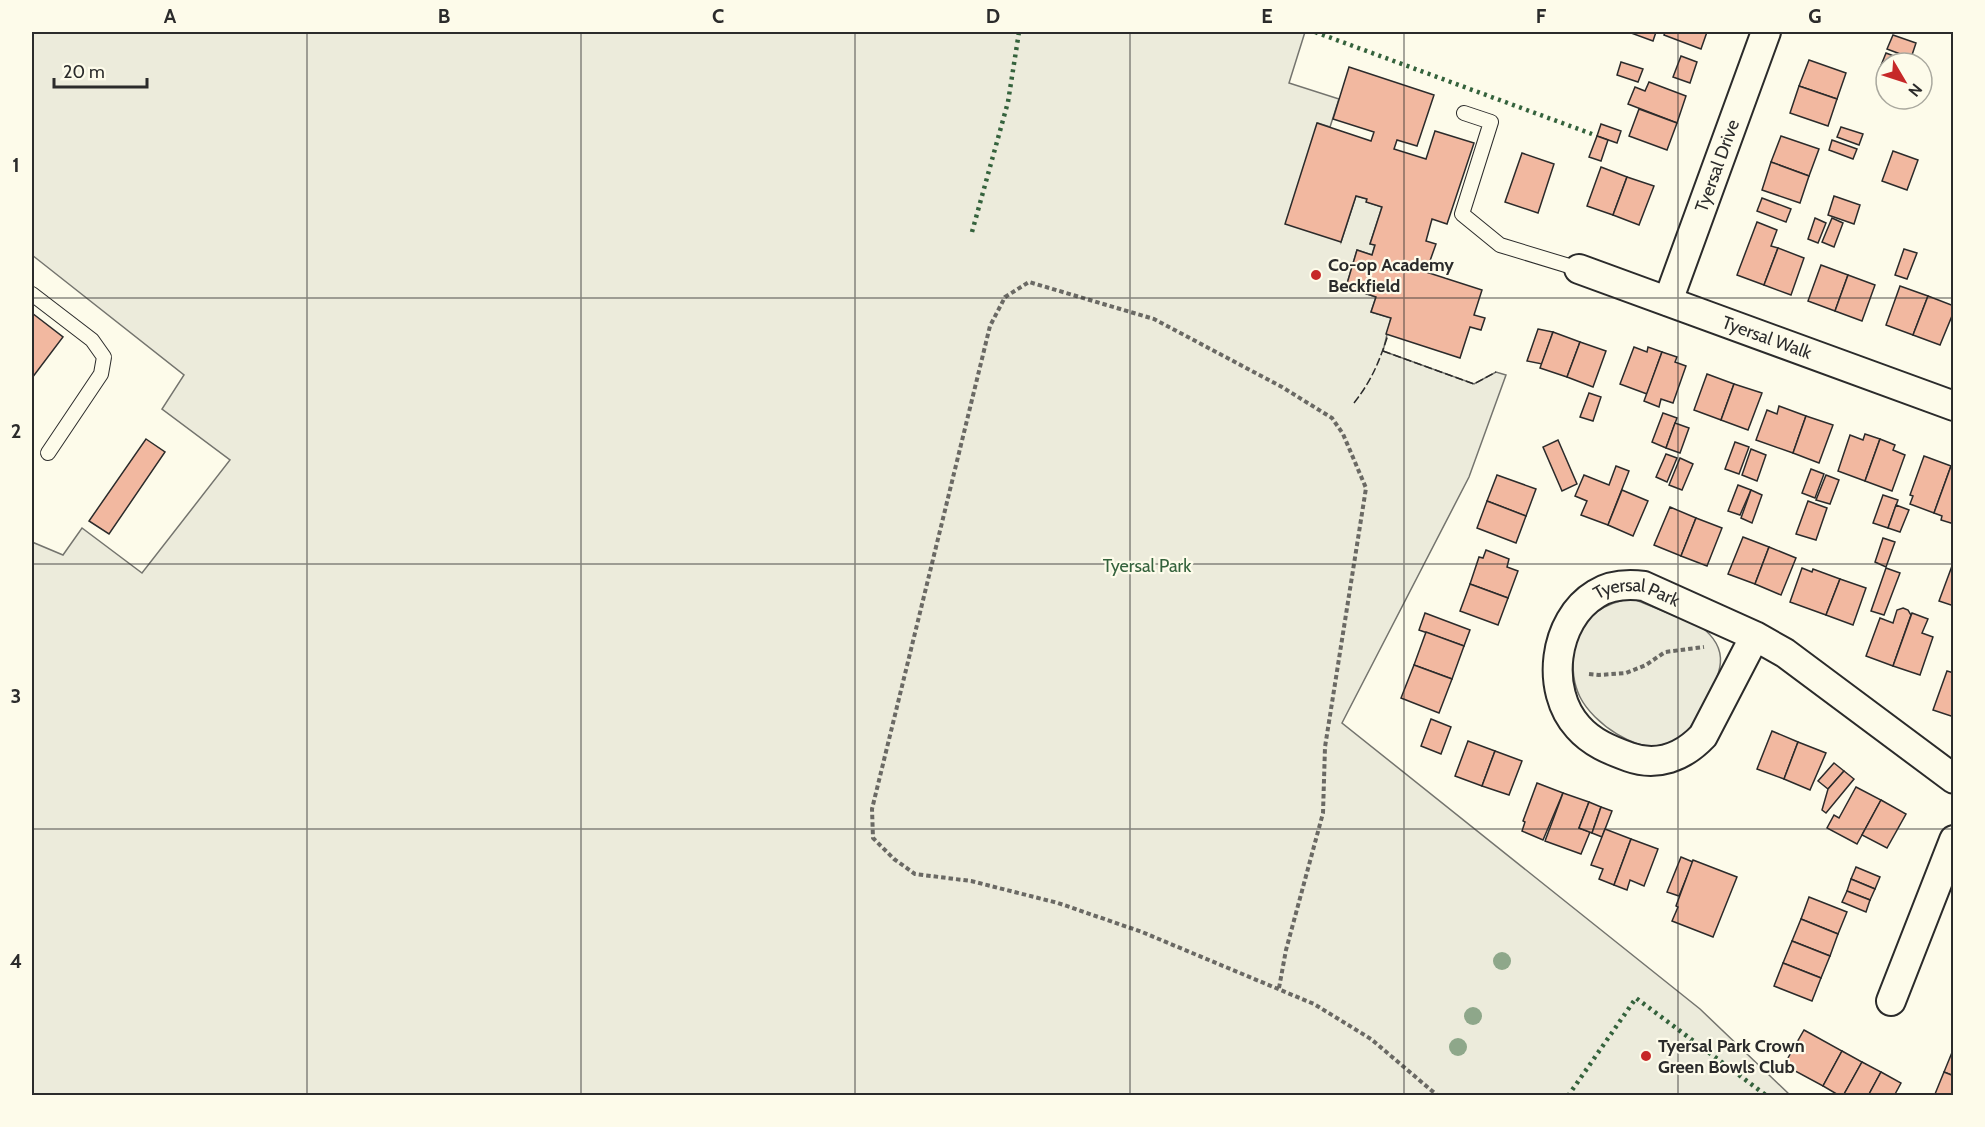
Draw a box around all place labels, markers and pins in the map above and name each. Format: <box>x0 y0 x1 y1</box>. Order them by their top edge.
place label: Co-op Academy Beckfield <box>1328 254 1454 297</box>
marker: Co-op Academy Beckfield <box>1309 268 1323 282</box>
place label: Tyersal Park Crown Green Bowls Club <box>1658 1035 1805 1078</box>
marker: Tyersal Park Crown Green Bowls Club <box>1639 1049 1653 1063</box>

